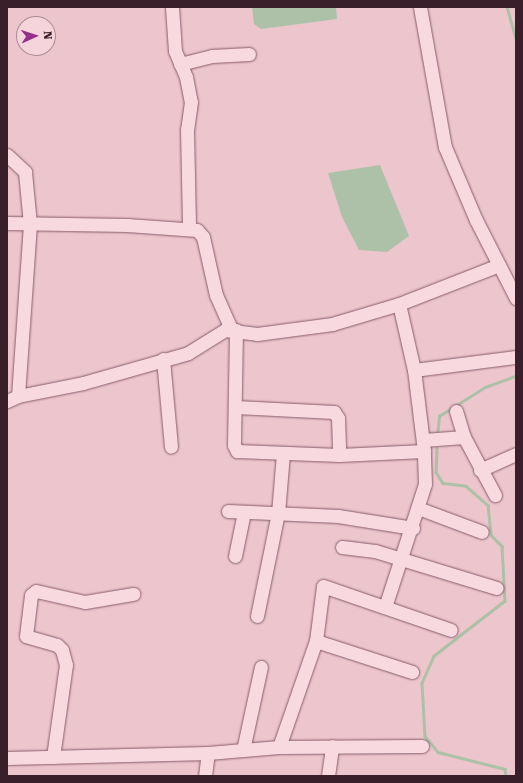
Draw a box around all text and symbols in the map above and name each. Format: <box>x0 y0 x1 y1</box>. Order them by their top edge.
north arrow <box>16 16 56 56</box>
text: N <box>41 31 54 40</box>

